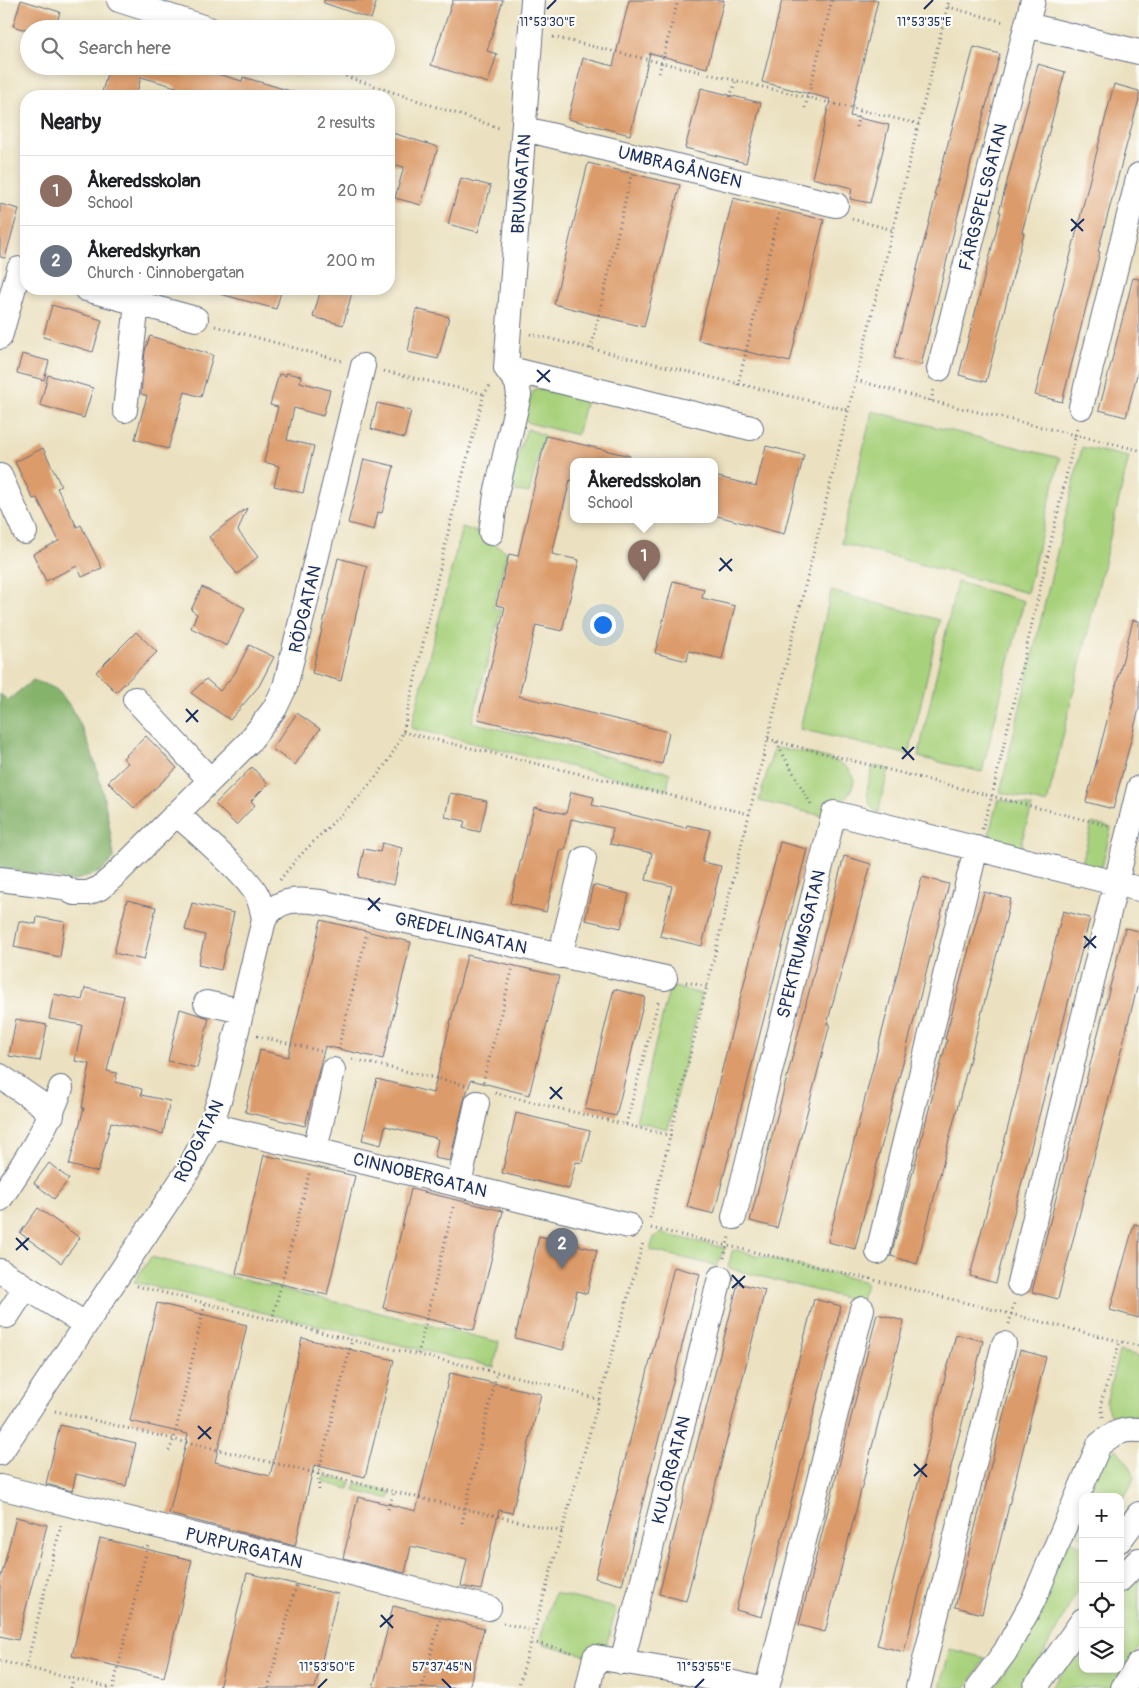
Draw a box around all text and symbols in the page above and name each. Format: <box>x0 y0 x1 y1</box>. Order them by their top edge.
text: 11°53'30"E <box>519 15 575 30</box>
text: 11°53'35"E <box>897 15 951 30</box>
search box <box>20 20 395 75</box>
icon: search <box>38 34 66 62</box>
text: Search here <box>78 36 171 60</box>
text: Nearby <box>40 109 101 136</box>
text: 2 results <box>317 113 375 133</box>
street label: FÄRGSPELSGATAN <box>954 121 1013 273</box>
street label: BRUNGATAN <box>507 133 536 235</box>
street label: UMBRAGÅNGEN <box>615 140 745 194</box>
text: Åkeredsskolan <box>87 169 201 193</box>
text: 1 <box>53 181 59 201</box>
text: 20 m <box>337 181 375 201</box>
text: School <box>87 193 133 213</box>
text: Åkeredskyrkan <box>87 239 200 263</box>
text: 2 <box>52 251 60 271</box>
text: 200 m <box>327 251 375 271</box>
text: Church · Cinnobergatan <box>87 263 244 283</box>
popup <box>570 458 718 523</box>
text: Åkeredsskolan <box>587 469 701 493</box>
text: School <box>587 493 633 513</box>
pin: 1 <box>628 540 660 581</box>
street label: RÖDGATAN <box>284 563 327 655</box>
your location <box>590 612 616 638</box>
street label: SPEKTRUMSGATAN <box>772 868 831 1021</box>
street label: GREDELINGATAN <box>392 907 529 960</box>
street label: RÖDGATAN <box>170 1096 229 1186</box>
street label: CINNOBERGATAN <box>350 1148 489 1203</box>
pin: 2 <box>546 1228 578 1269</box>
street label: KULÖRGATAN <box>647 1413 696 1527</box>
map controls <box>1079 1493 1124 1673</box>
button: + <box>1079 1493 1124 1538</box>
street label: PURPURGATAN <box>183 1523 305 1574</box>
button: − <box>1079 1538 1124 1583</box>
button: locate <box>1079 1583 1124 1628</box>
button: layers <box>1079 1628 1124 1673</box>
text: 11°53'50"E <box>299 1660 355 1675</box>
text: 57°37'45"N <box>412 1660 472 1675</box>
text: 11°53'55"E <box>677 1660 731 1675</box>

